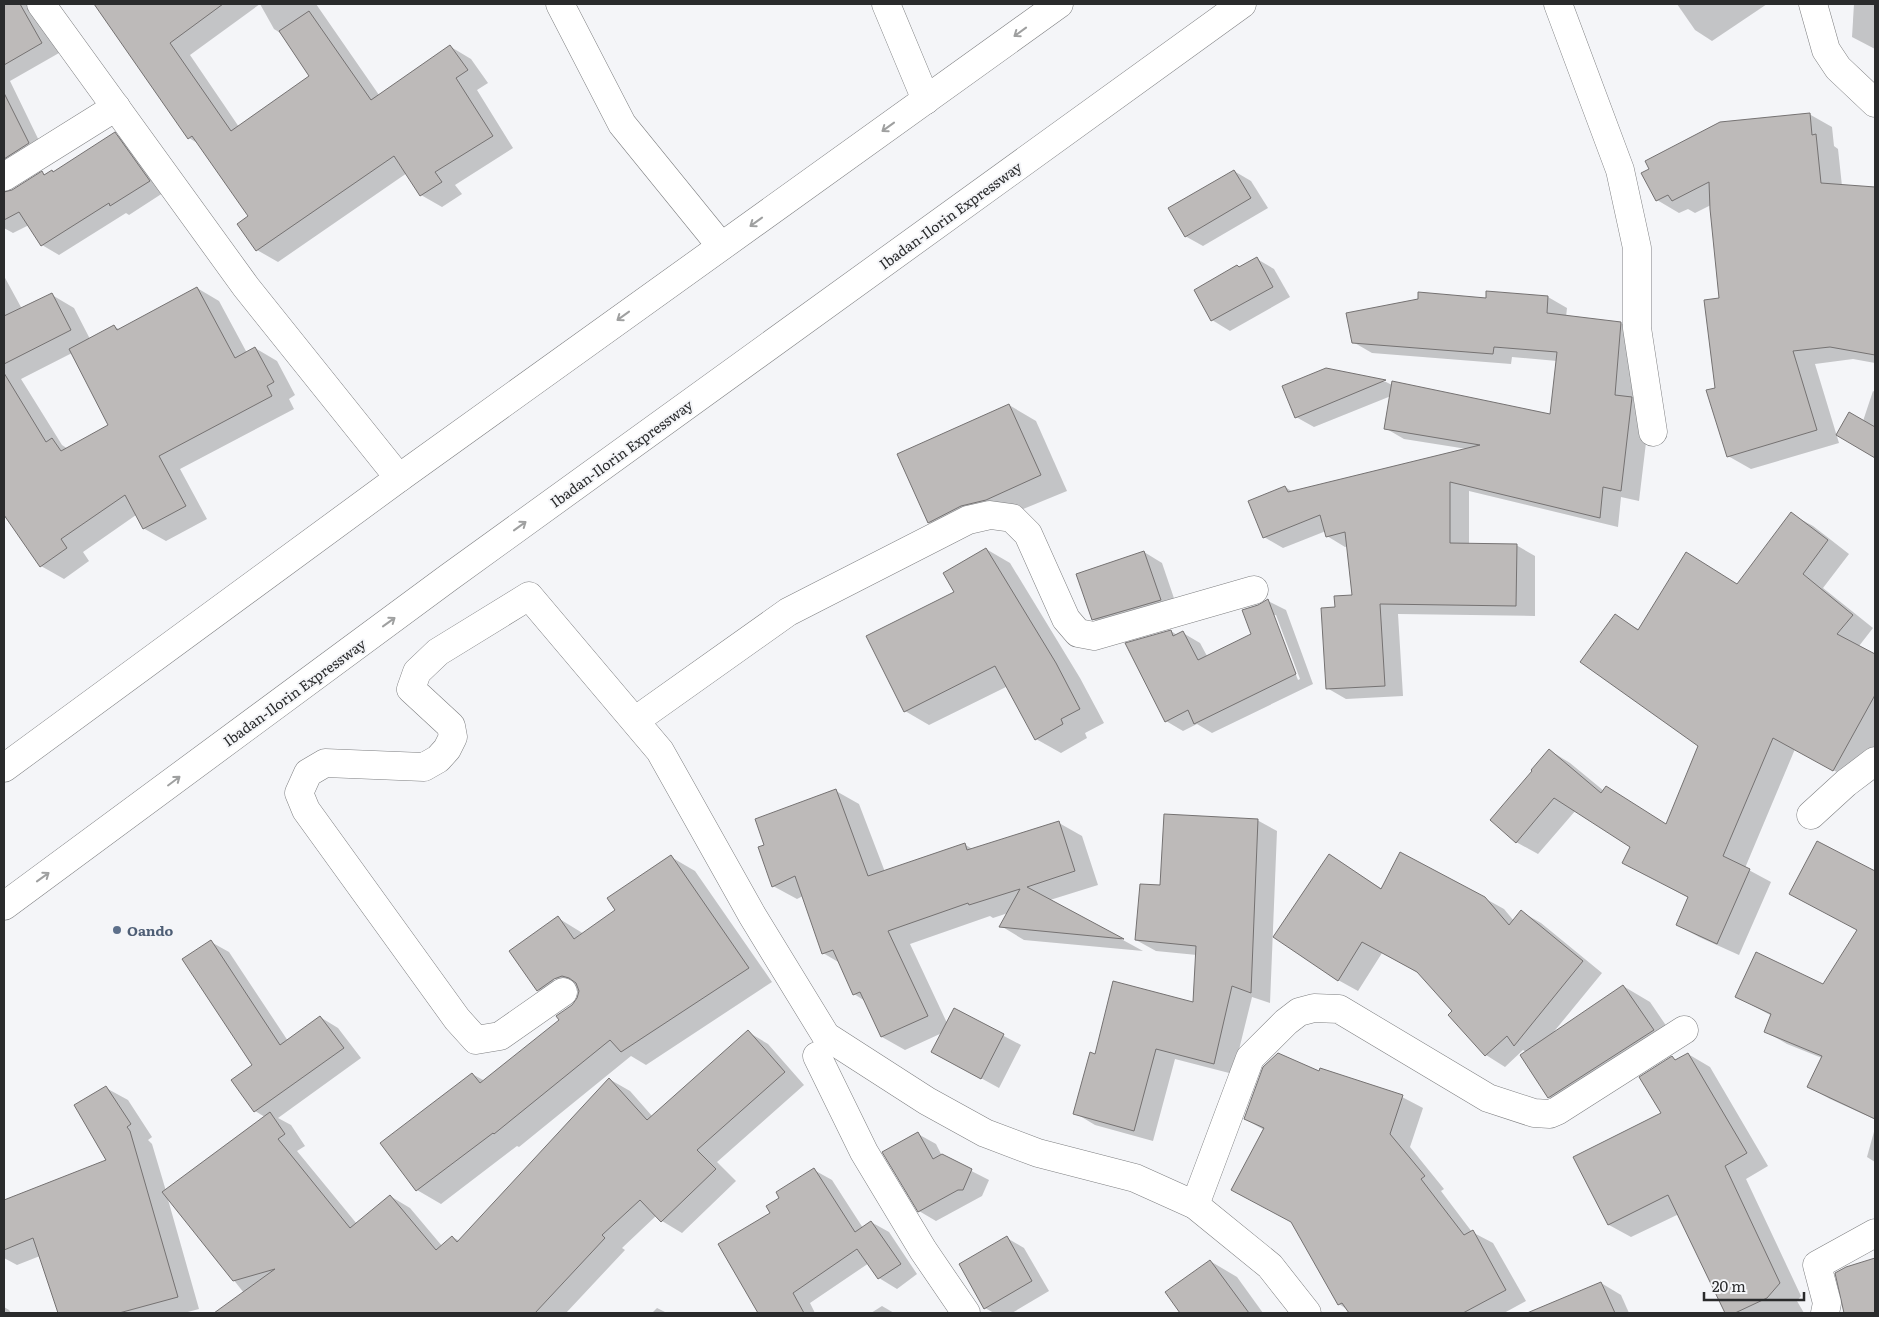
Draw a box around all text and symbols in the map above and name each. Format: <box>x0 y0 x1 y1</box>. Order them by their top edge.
one-way arrow <box>1013 27 1027 37</box>
one-way arrow <box>881 122 895 132</box>
street label: Ibadan-Ilorin Expressway <box>875 156 1026 274</box>
one-way arrow <box>750 216 763 227</box>
one-way arrow <box>617 311 631 321</box>
street label: Ibadan-Ilorin Expressway <box>546 394 697 512</box>
one-way arrow <box>513 521 527 531</box>
one-way arrow <box>382 617 396 627</box>
street label: Ibadan-Ilorin Expressway <box>219 633 370 751</box>
one-way arrow <box>167 775 180 786</box>
one-way arrow <box>36 872 50 882</box>
place label: Oando <box>127 920 174 940</box>
marker: Oando <box>111 924 123 936</box>
scale bar <box>1704 1270 1804 1302</box>
text: 20 m <box>1712 1274 1746 1297</box>

